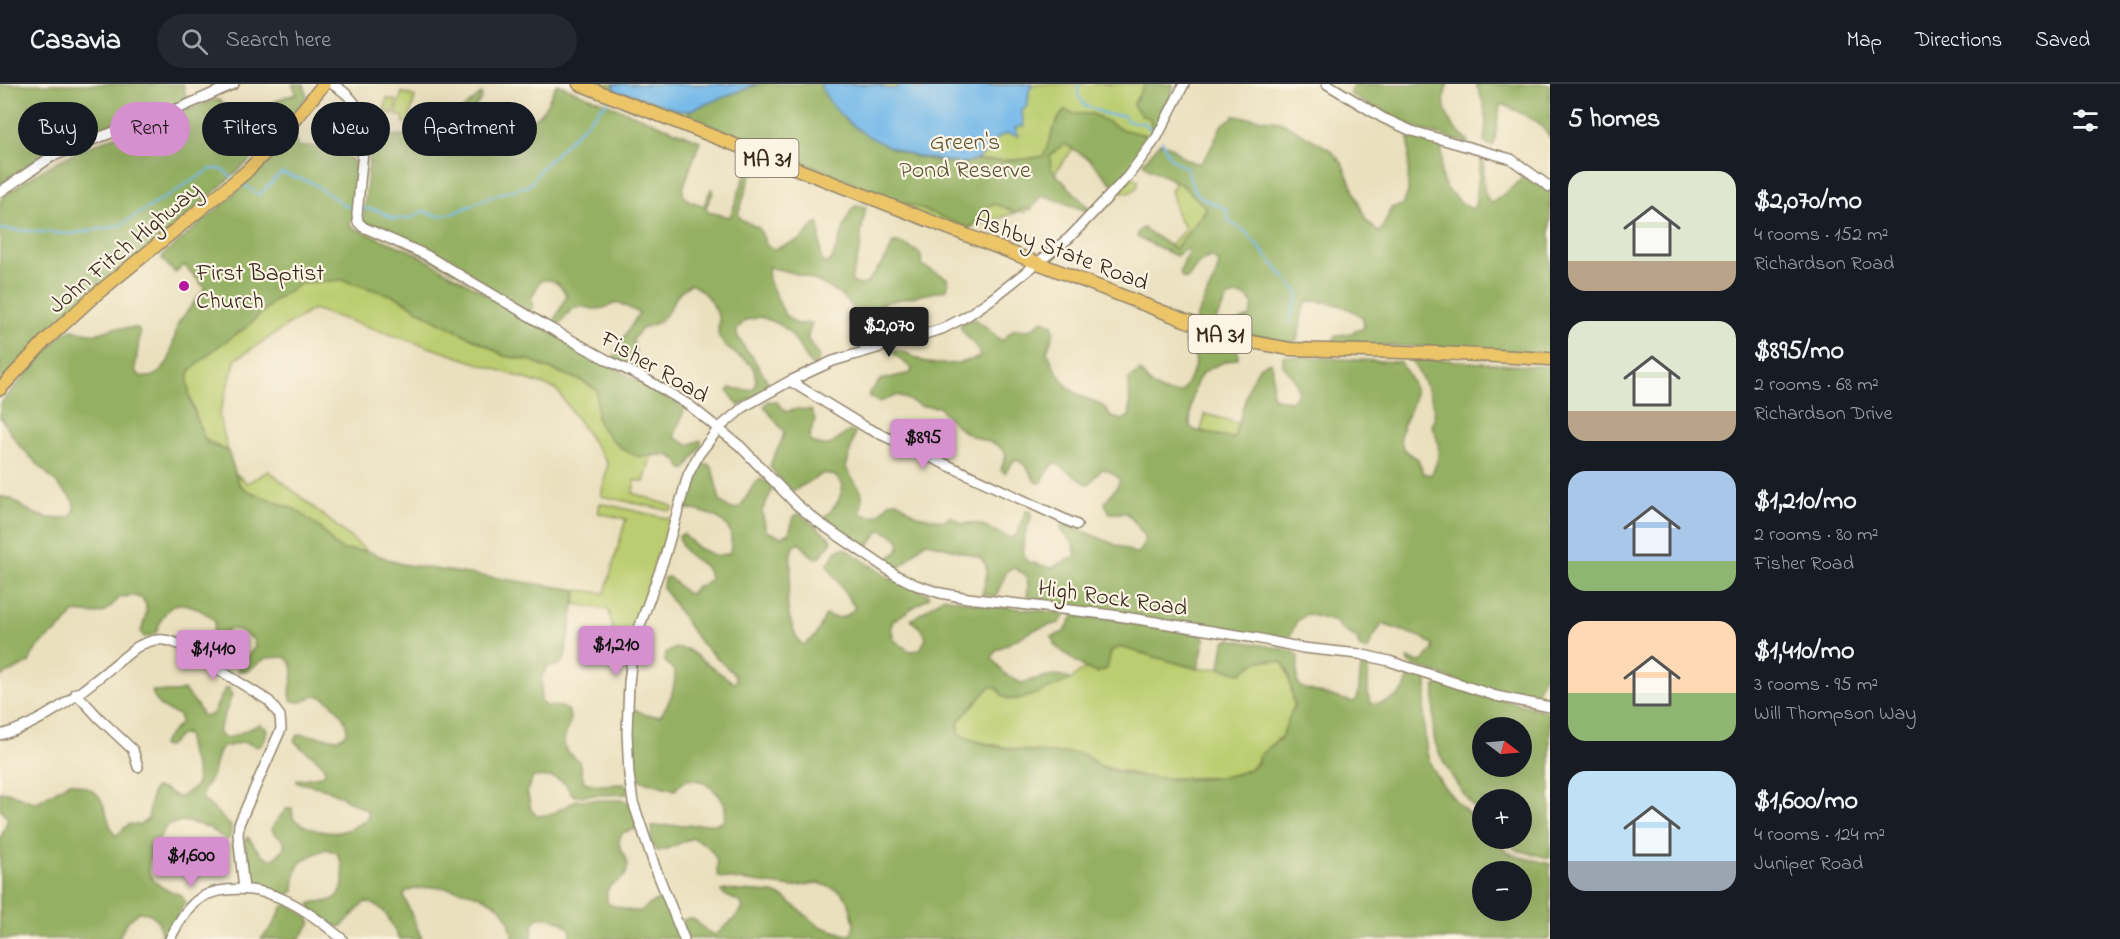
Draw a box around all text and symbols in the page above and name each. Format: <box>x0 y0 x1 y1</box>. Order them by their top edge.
search box <box>157 14 577 68</box>
text: Casavia <box>30 21 121 62</box>
icon: search <box>178 25 211 58</box>
text: Search here <box>226 25 331 57</box>
text: Map <box>1846 26 1882 56</box>
text: Directions <box>1915 26 2002 56</box>
text: Saved <box>2035 26 2090 56</box>
text: 5 homes <box>1568 101 1660 139</box>
chip: Buy <box>18 102 98 156</box>
chip: Rent <box>110 102 190 156</box>
chip: Filters <box>202 102 299 156</box>
chip: New <box>311 102 390 156</box>
chip: Apartment <box>402 102 537 156</box>
icon: filters <box>2069 104 2102 137</box>
park label: Green's Pond Reserve <box>899 126 1031 189</box>
road number: MA 31 <box>736 139 798 177</box>
street label: John Fitch Highway <box>41 174 210 324</box>
text: $2,070/mo <box>1754 183 1862 221</box>
icon: home <box>1616 195 1688 267</box>
street label: Ashby State Road <box>969 203 1154 303</box>
text: 4 rooms · 152 m² <box>1754 221 1888 250</box>
text: Richardson Road <box>1754 250 1894 279</box>
place label: First Baptist Church <box>195 257 324 320</box>
marker: First Baptist Church <box>177 279 191 293</box>
pin: $2,070 <box>840 307 938 358</box>
text: $2,070 <box>864 312 915 341</box>
road number: MA 31 <box>1188 315 1252 353</box>
street label: Fisher Road <box>592 323 715 414</box>
text: $895/mo <box>1754 333 1844 371</box>
icon: home <box>1616 345 1688 417</box>
text: 2 rooms · 68 m² <box>1754 371 1879 400</box>
text: Richardson Drive <box>1754 400 1892 429</box>
pin: $895 <box>887 419 959 470</box>
text: $895 <box>904 424 942 453</box>
text: $1,210/mo <box>1754 483 1857 521</box>
icon: home <box>1616 495 1688 567</box>
text: 2 rooms · 80 m² <box>1754 521 1879 550</box>
text: Fisher Road <box>1754 550 1854 579</box>
street label: High Rock Road <box>1036 572 1190 627</box>
pin: $1,210 <box>567 626 665 677</box>
pin: $1,410 <box>164 630 262 681</box>
text: $1,210 <box>593 631 639 660</box>
text: $1,410/mo <box>1754 633 1854 671</box>
text: $1,410 <box>190 635 236 664</box>
icon: home <box>1616 645 1688 717</box>
text: 3 rooms · 95 m² <box>1754 671 1878 700</box>
text: Will Thompson Way <box>1754 700 1916 729</box>
north arrow <box>1472 717 1532 777</box>
map controls <box>1472 717 1532 921</box>
text: $1,600/mo <box>1754 783 1858 821</box>
button: + <box>1472 789 1532 849</box>
icon: home <box>1616 795 1688 867</box>
text: 4 rooms · 124 m² <box>1754 821 1885 850</box>
pin: $1,600 <box>142 837 240 888</box>
text: $1,600 <box>167 842 215 871</box>
text: Juniper Road <box>1754 850 1863 879</box>
button: − <box>1472 861 1532 921</box>

